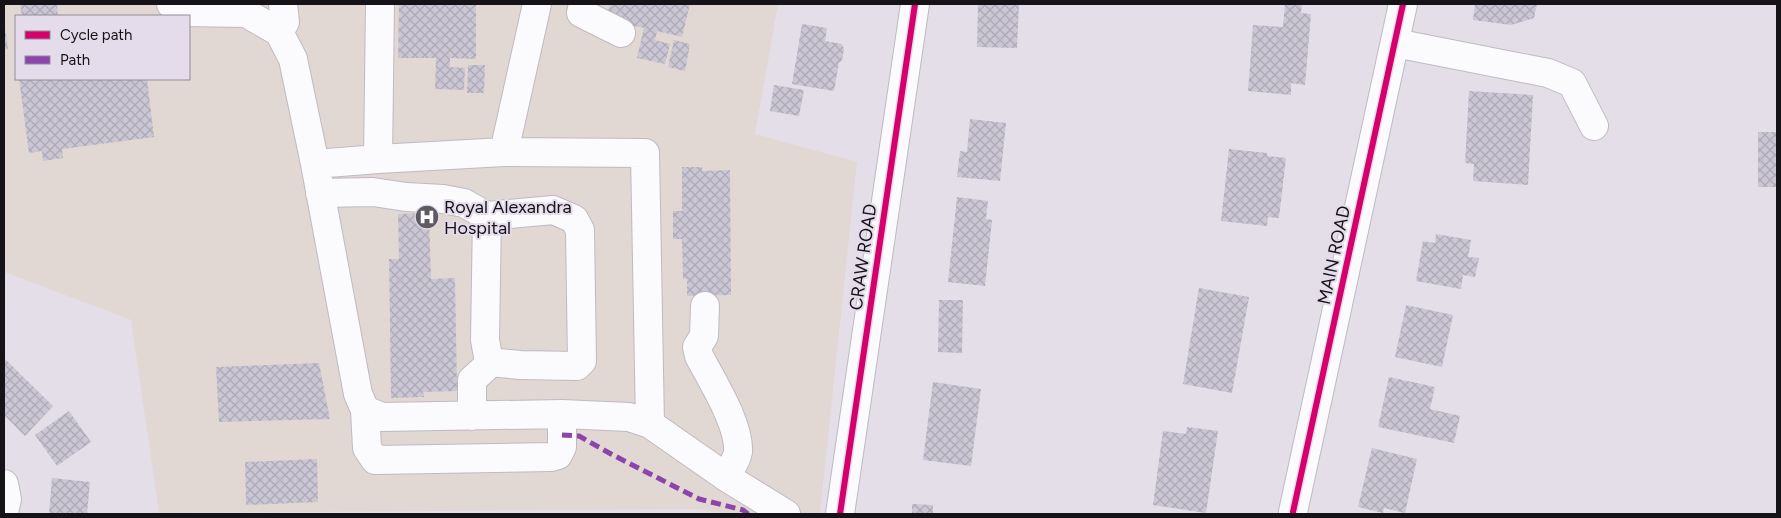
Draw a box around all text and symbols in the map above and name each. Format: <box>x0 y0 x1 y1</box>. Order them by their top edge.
legend <box>15 15 190 80</box>
text: Cycle path <box>60 26 132 44</box>
text: Path <box>60 51 90 69</box>
place label: Royal Alexandra Hospital <box>444 196 572 239</box>
street label: CRAW ROAD <box>845 202 881 312</box>
hospital icon: Royal Alexandra Hospital <box>414 204 440 230</box>
street label: MAIN ROAD <box>1313 204 1355 306</box>

